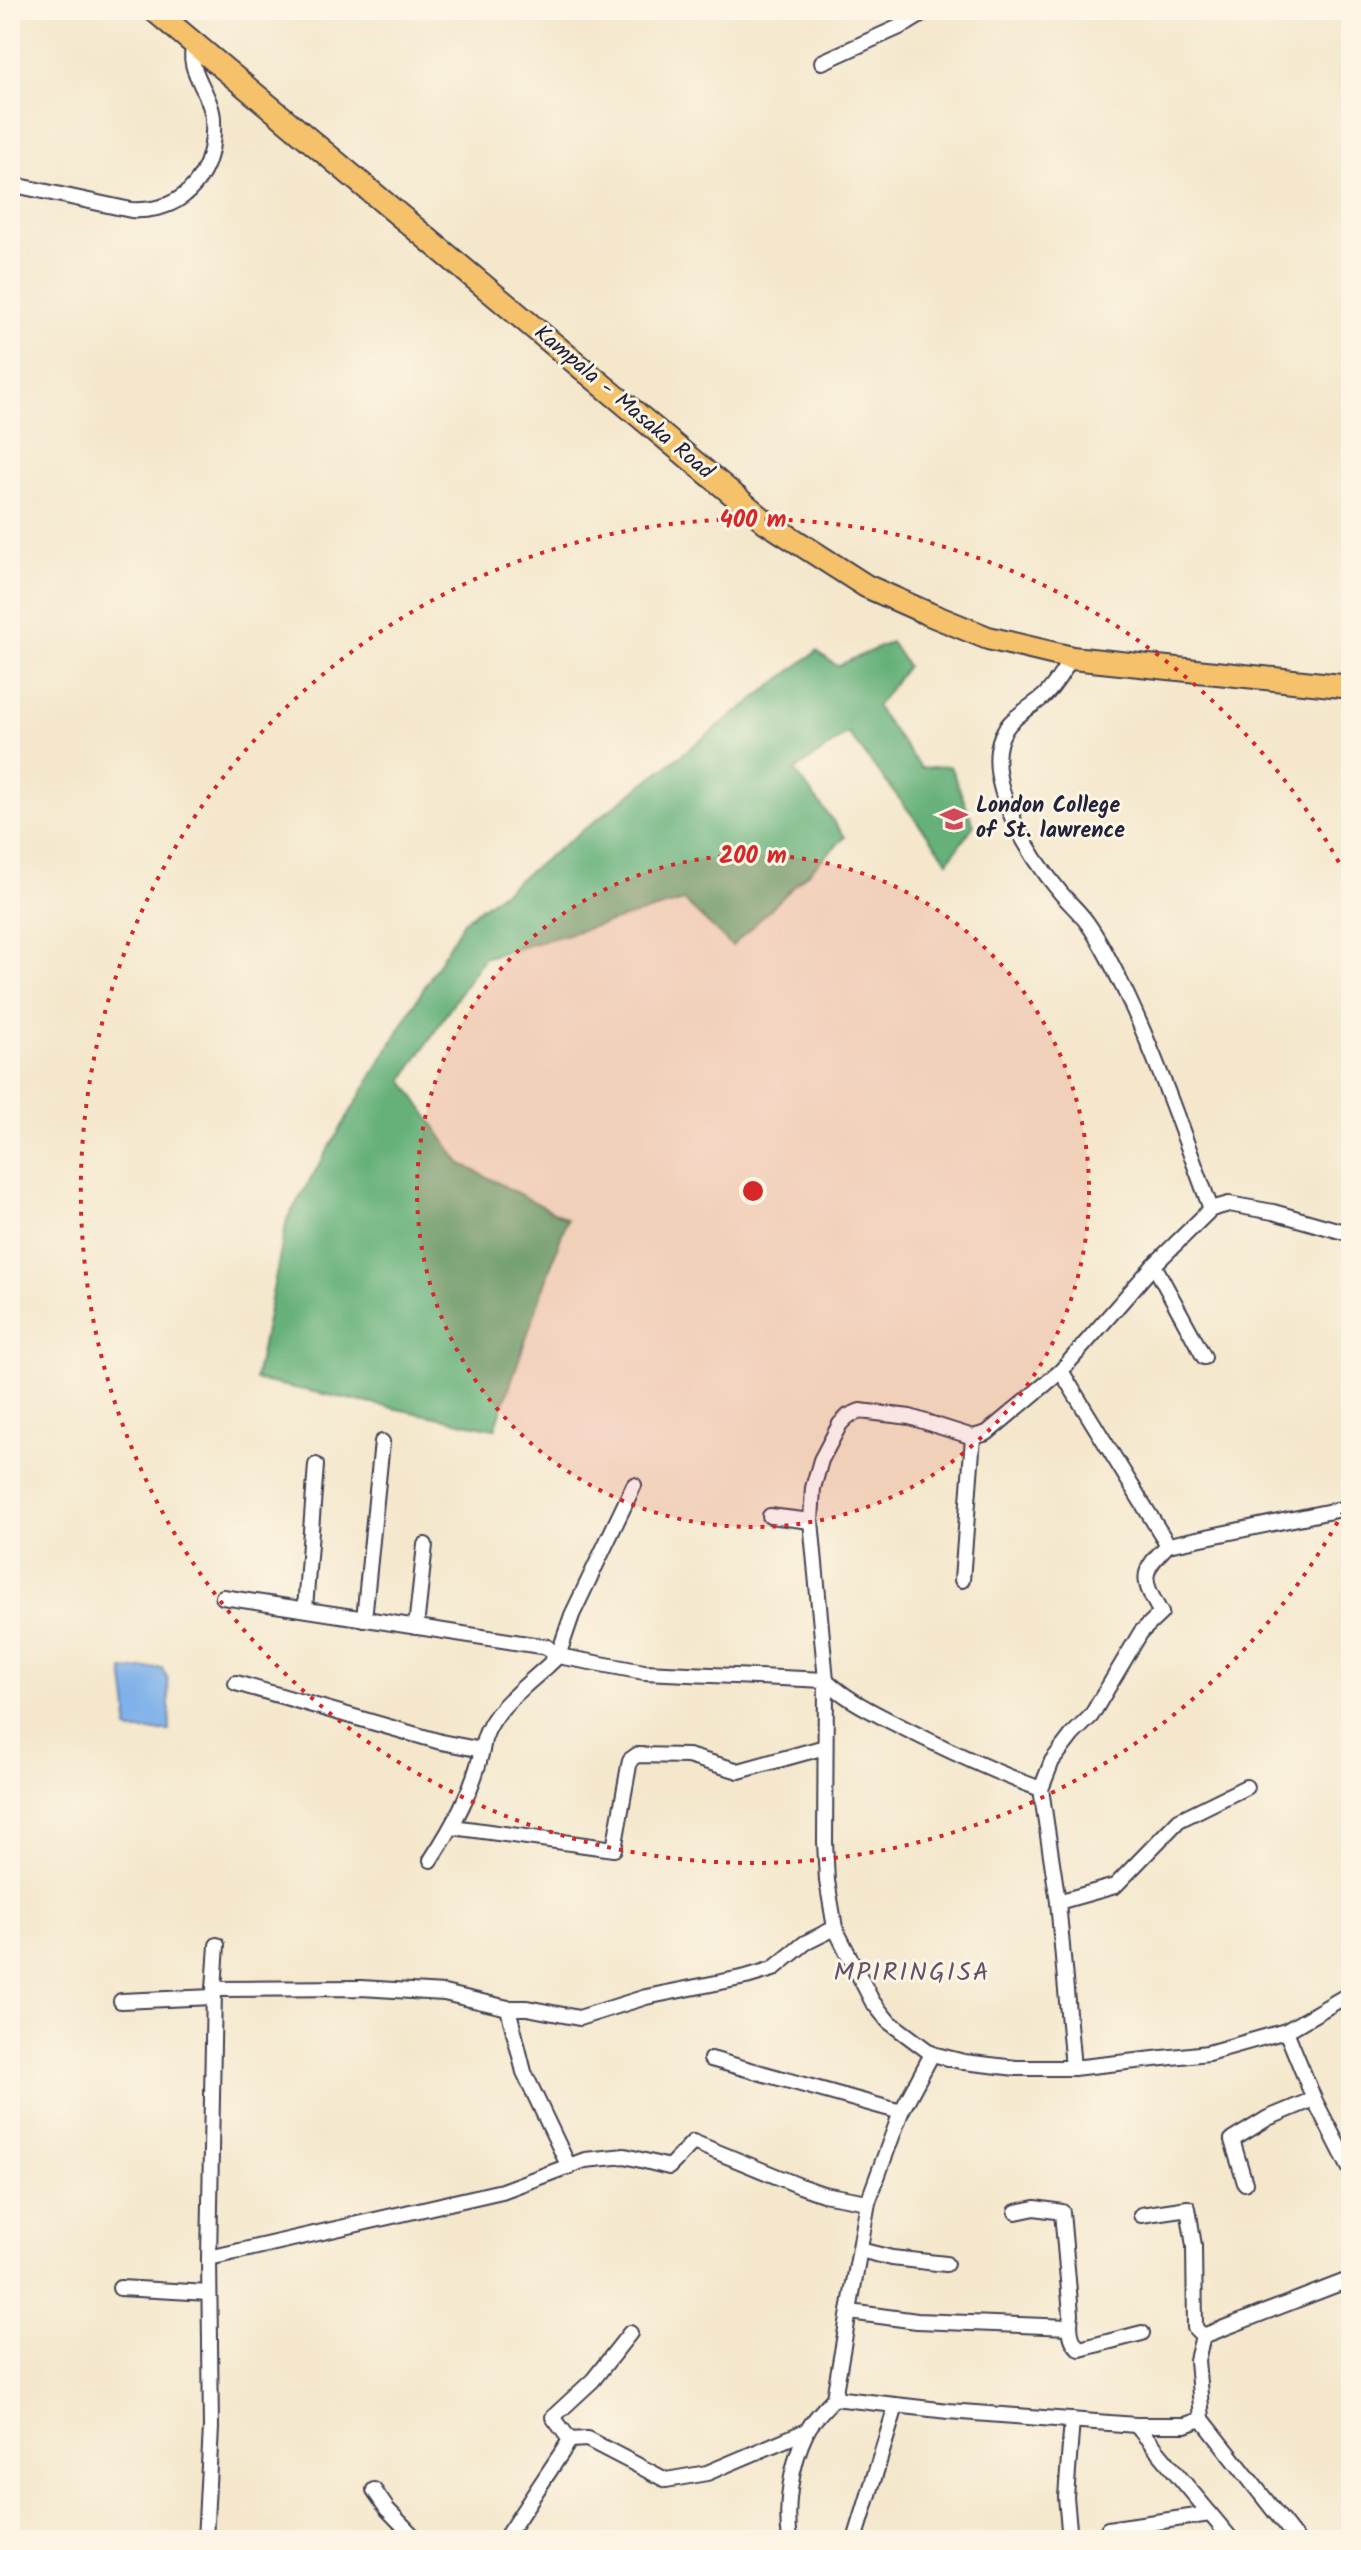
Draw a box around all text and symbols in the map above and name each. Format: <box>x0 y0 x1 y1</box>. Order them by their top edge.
street label: Kampala - Masaka Road <box>525 317 722 490</box>
text: 400 m <box>720 501 786 540</box>
place label: London College of St. lawrence <box>976 789 1125 849</box>
school or university icon: London College of St. lawrence <box>939 804 969 834</box>
text: 200 m <box>719 837 787 876</box>
centre of rings <box>739 1177 767 1205</box>
district label: MPIRINGISA <box>833 1952 991 1994</box>

